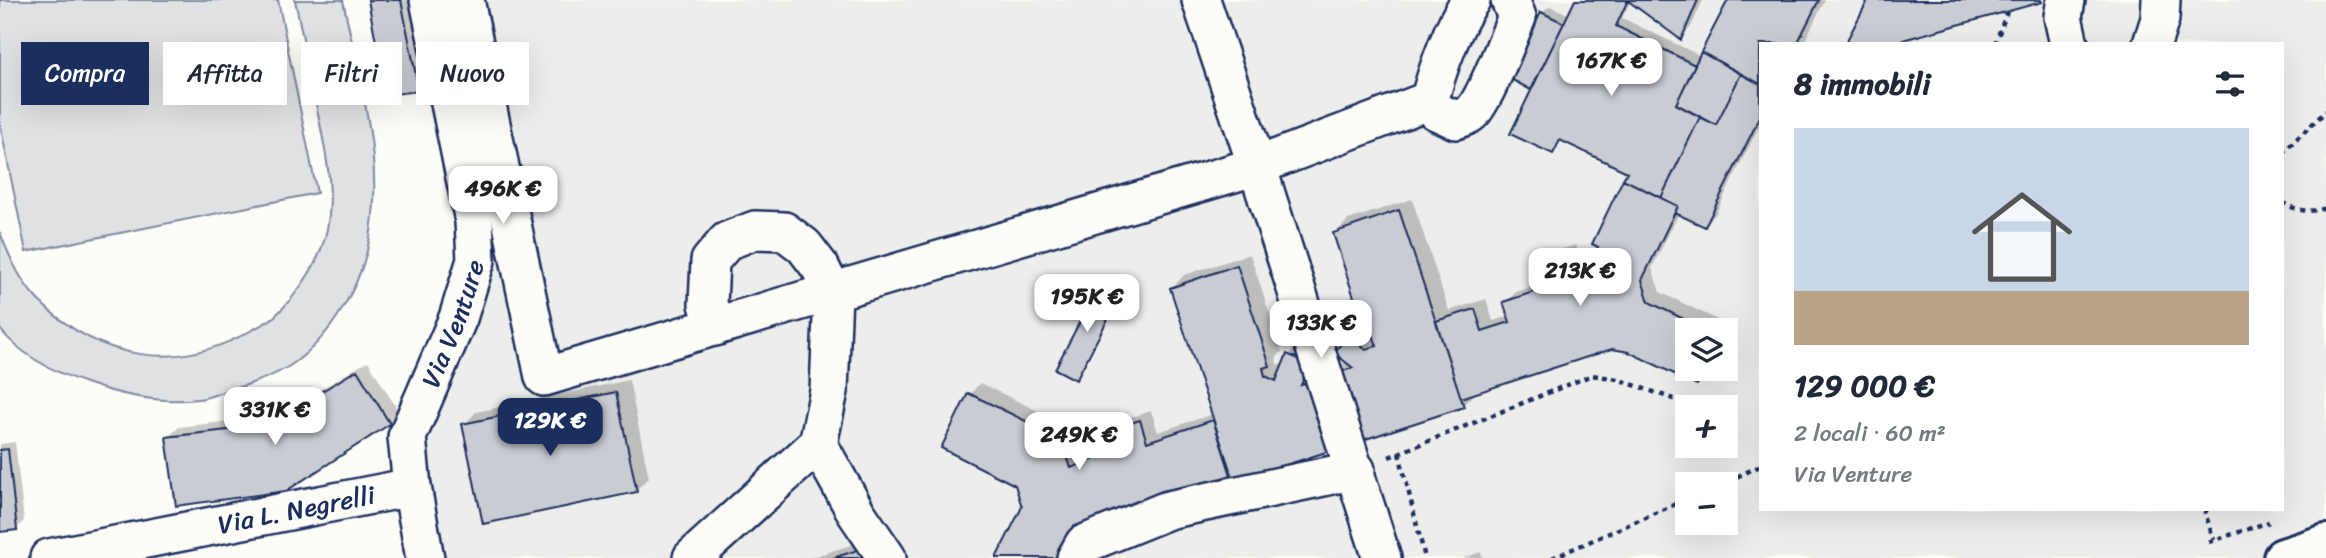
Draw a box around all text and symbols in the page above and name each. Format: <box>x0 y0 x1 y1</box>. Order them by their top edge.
pin: 167K € <box>1554 38 1668 98</box>
text: 167K € <box>1575 40 1647 81</box>
chip: Compra <box>21 42 149 105</box>
chip: Affitta <box>163 42 287 105</box>
chip: Filtri <box>301 42 402 105</box>
chip: Nuovo <box>416 42 529 105</box>
text: 8 immobili <box>1794 57 1931 111</box>
icon: filters <box>2211 65 2249 103</box>
pin: 496K € <box>446 166 560 226</box>
text: 496K € <box>465 168 541 209</box>
icon: home <box>1959 174 2085 300</box>
pin: 213K € <box>1523 248 1637 308</box>
text: 213K € <box>1544 250 1616 291</box>
street label: Via Venture <box>408 254 498 395</box>
pin: 195K € <box>1030 274 1144 334</box>
text: 195K € <box>1050 276 1124 317</box>
pin: 133K € <box>1264 300 1378 360</box>
text: 133K € <box>1286 302 1356 343</box>
map controls <box>1675 318 1738 535</box>
button: layers <box>1675 318 1738 381</box>
text: 129 000 € <box>1794 359 1935 413</box>
pin: 331K € <box>218 388 332 447</box>
text: 331K € <box>240 389 310 430</box>
button: + <box>1675 395 1738 458</box>
pin: 129K € <box>493 398 607 458</box>
text: 129K € <box>514 400 586 441</box>
pin: 249K € <box>1022 412 1136 472</box>
text: 2 locali · 60 m² <box>1794 413 1946 454</box>
text: 249K € <box>1040 414 1118 455</box>
text: Via Venture <box>1794 454 1912 495</box>
street label: Via L. Negrelli <box>214 472 380 547</box>
button: − <box>1675 472 1738 535</box>

